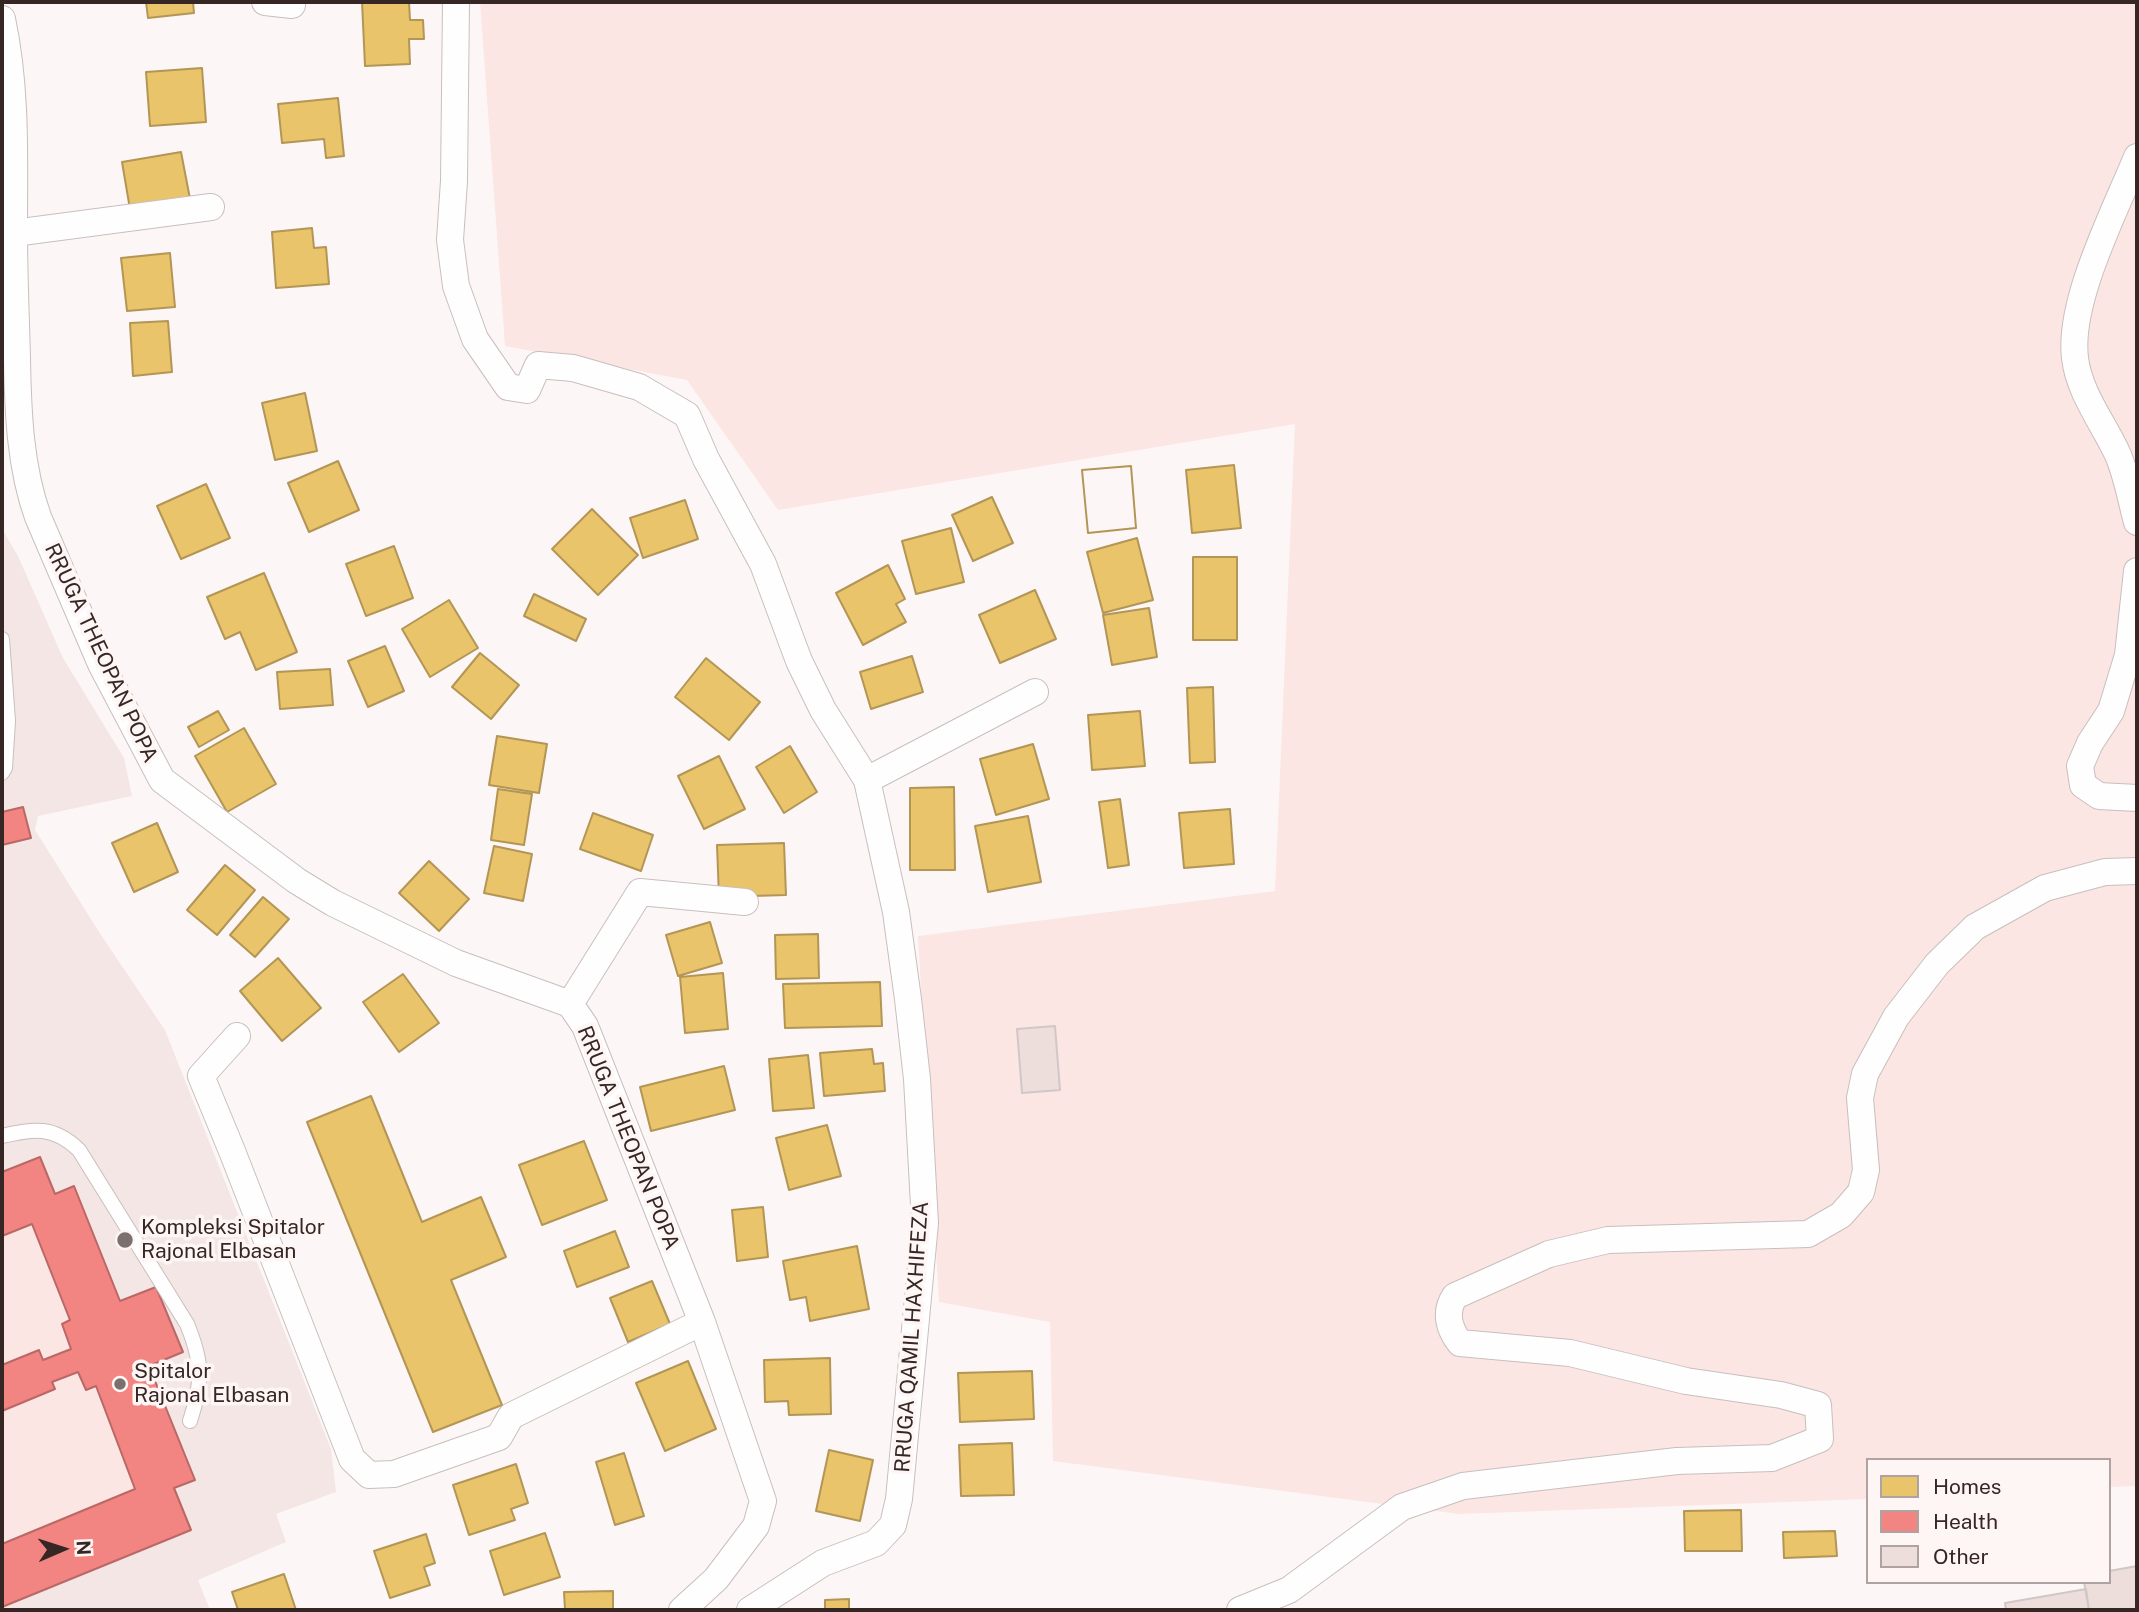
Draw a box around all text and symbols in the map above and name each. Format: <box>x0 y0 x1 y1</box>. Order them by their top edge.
street label: RRUGA THEOPAN POPA <box>39 539 163 767</box>
street label: RRUGA THEOPAN POPA <box>572 1022 684 1254</box>
street label: RRUGA QAMIL HAXHIFEZA <box>890 1201 934 1473</box>
place label: Kompleksi Spitalor Rajonal Elbasan <box>141 1215 325 1265</box>
marker: Kompleksi Spitalor Rajonal Elbasan <box>115 1230 135 1250</box>
place label: Spitalor Rajonal Elbasan <box>134 1359 289 1409</box>
marker: Spitalor Rajonal Elbasan <box>112 1376 128 1392</box>
legend <box>1866 1458 2111 1584</box>
text: Homes <box>1933 1474 2001 1499</box>
text: Health <box>1933 1509 1998 1534</box>
north arrow <box>28 1514 98 1584</box>
text: N <box>73 1540 95 1556</box>
text: Other <box>1933 1544 1989 1569</box>

